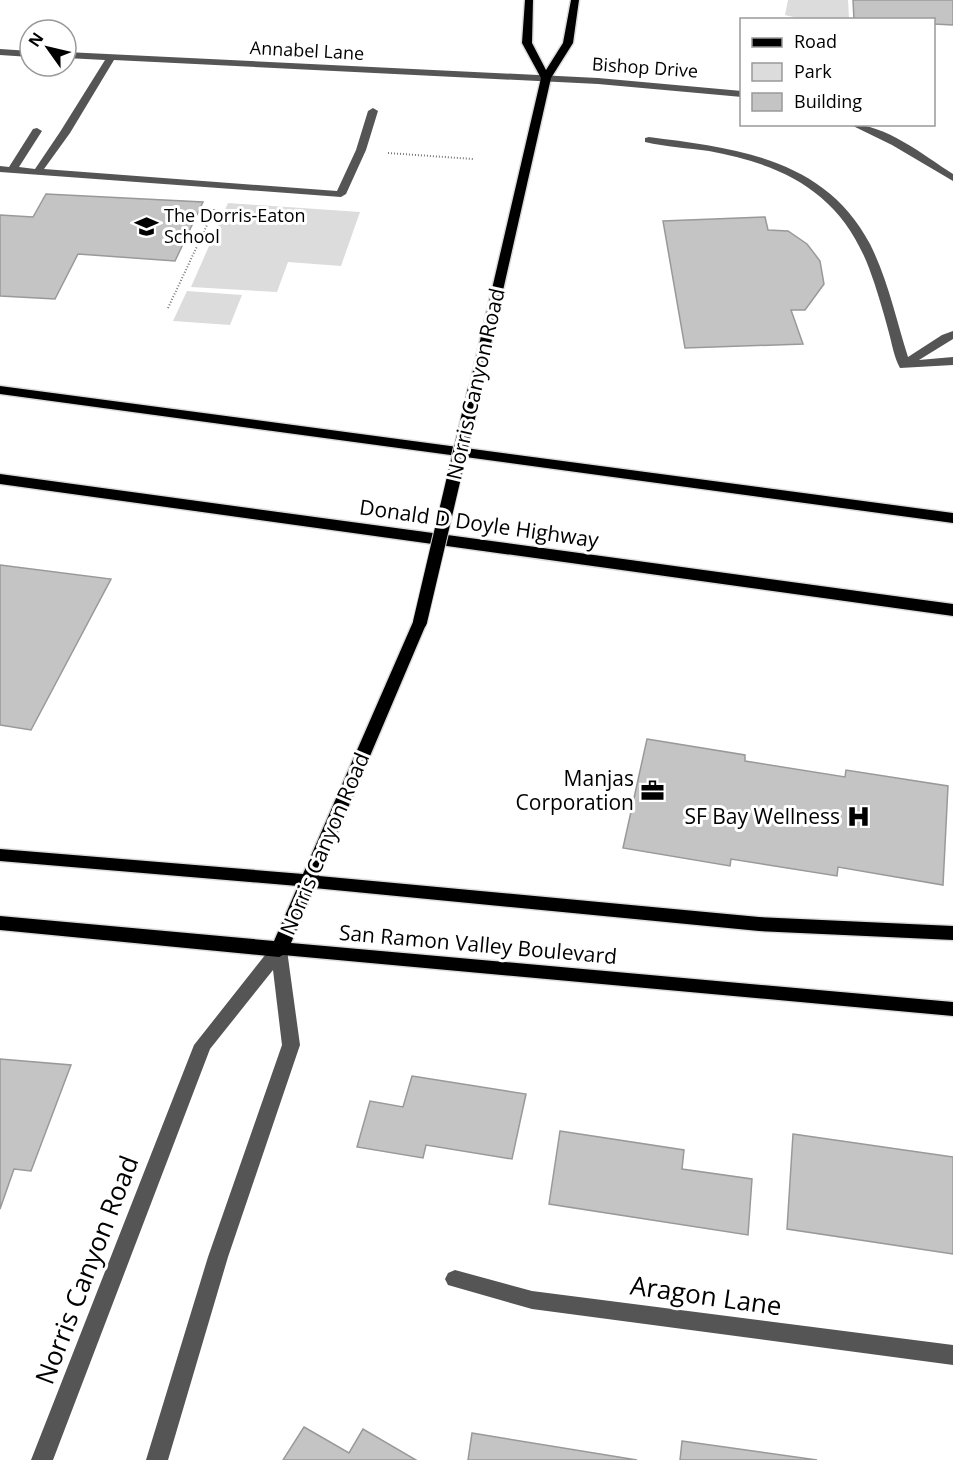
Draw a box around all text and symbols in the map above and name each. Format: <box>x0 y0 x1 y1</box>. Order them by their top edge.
north arrow <box>18 18 78 78</box>
legend <box>740 18 935 126</box>
text: N <box>23 28 48 51</box>
text: Road <box>794 29 837 53</box>
street label: Annabel Lane <box>249 35 365 65</box>
street label: Bishop Drive <box>591 51 699 83</box>
text: Park <box>794 59 832 83</box>
text: Building <box>794 89 862 113</box>
place label: The Dorris-Eaton School <box>164 203 306 248</box>
school or university icon: The Dorris-Eaton School <box>133 213 159 239</box>
street label: Norris Canyon Road <box>439 285 511 482</box>
street label: Donald D Doyle Highway <box>358 492 601 554</box>
street label: Norris Canyon Road <box>273 748 375 939</box>
place label: Manjas Corporation <box>516 764 634 816</box>
office icon: Manjas Corporation <box>639 778 665 804</box>
place label: SF Bay Wellness <box>685 802 840 830</box>
hospital icon: SF Bay Wellness <box>845 804 871 830</box>
street label: San Ramon Valley Boulevard <box>338 918 618 970</box>
street label: Norris Canyon Road <box>26 1150 146 1389</box>
street label: Aragon Lane <box>628 1267 784 1323</box>

